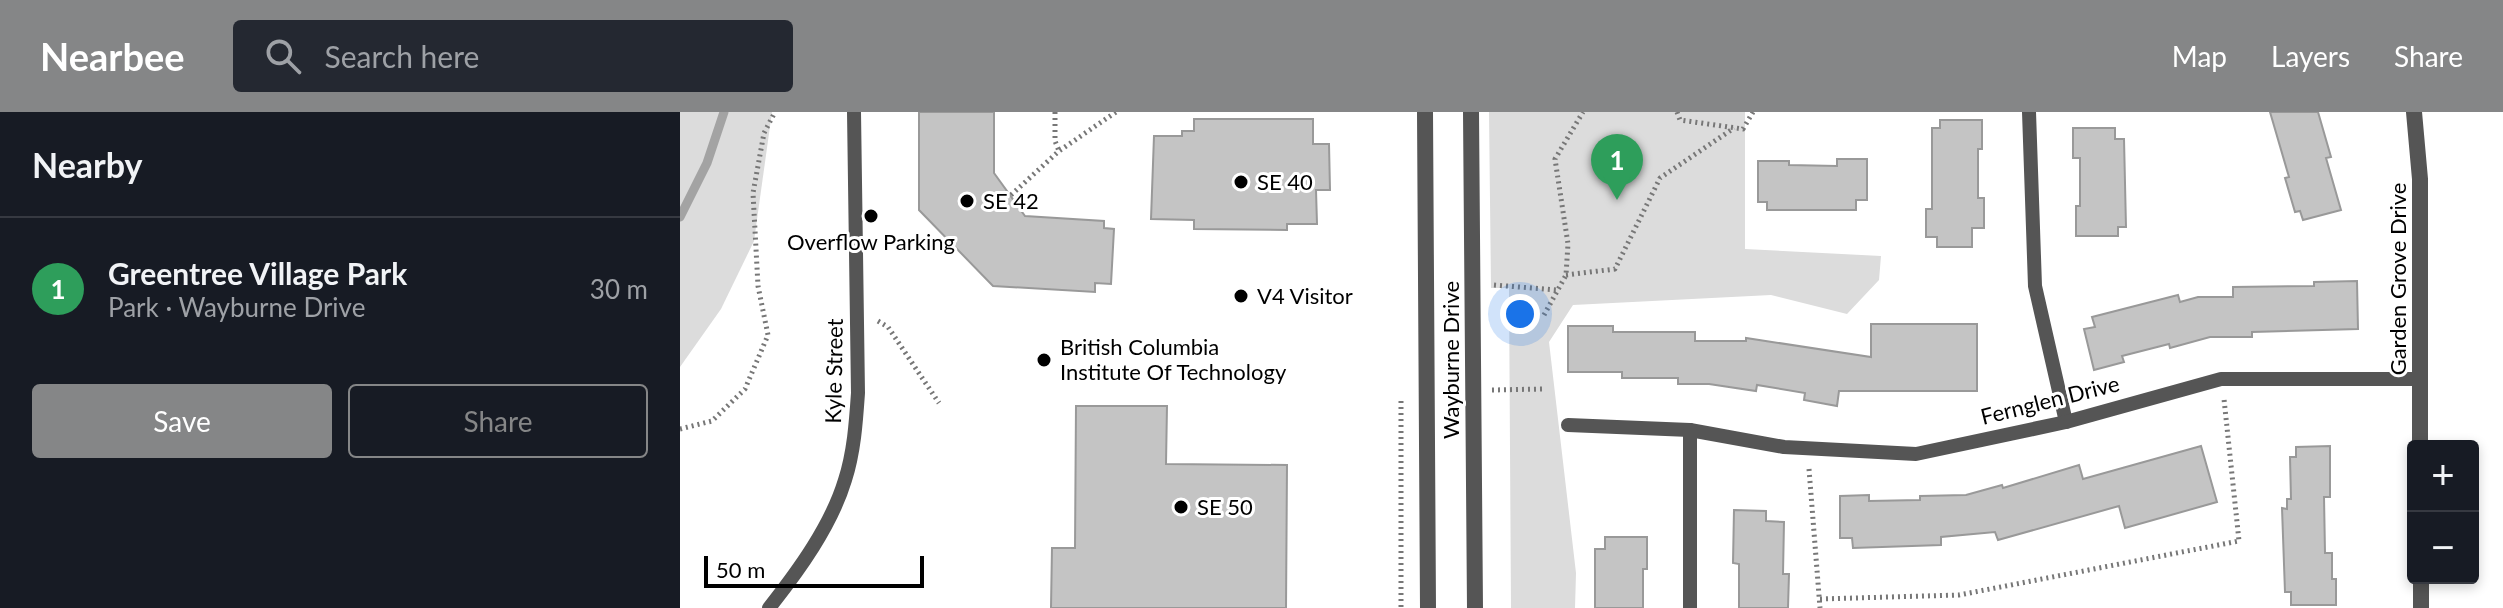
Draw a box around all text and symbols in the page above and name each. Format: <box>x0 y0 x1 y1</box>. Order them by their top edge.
search box <box>233 20 793 92</box>
text: Nearbee <box>40 33 185 79</box>
icon: search <box>261 34 305 78</box>
text: Search here <box>325 38 479 74</box>
text: Map <box>2172 39 2227 73</box>
text: Layers <box>2271 39 2350 73</box>
text: Share <box>2394 39 2463 73</box>
pin: 1 <box>1591 134 1643 200</box>
text: Nearby <box>32 144 143 185</box>
place label: SE 40 <box>1257 168 1313 195</box>
marker: SE 40 <box>1232 173 1250 191</box>
street label: Garden Grove Drive <box>2384 183 2411 375</box>
place label: SE 42 <box>983 187 1039 214</box>
marker: SE 42 <box>958 192 976 210</box>
marker: Overflow Parking <box>862 207 880 225</box>
place label: Overflow Parking <box>787 228 955 255</box>
text: Greentree Village Park <box>108 255 407 291</box>
text: 1 <box>50 273 66 305</box>
text: 30 m <box>590 273 648 305</box>
street label: Wayburne Drive <box>1437 281 1464 439</box>
place label: V4 Visitor <box>1257 282 1353 309</box>
marker: V4 Visitor <box>1232 287 1250 305</box>
text: Park · Wayburne Drive <box>108 291 365 323</box>
your location <box>1500 294 1540 334</box>
street label: Kyle Street <box>819 318 848 424</box>
place label: British Columbia Institute Of Technology <box>1060 333 1287 385</box>
marker: British Columbia Institute Of Technology <box>1035 351 1053 369</box>
street label: Fernglen Drive <box>1978 369 2122 430</box>
button: Save <box>32 384 332 458</box>
button: Share <box>348 384 648 458</box>
map controls <box>2407 440 2479 584</box>
button: + <box>2407 440 2479 512</box>
place label: SE 50 <box>1197 493 1253 520</box>
marker: SE 50 <box>1172 498 1190 516</box>
button: − <box>2407 512 2479 584</box>
scale bar <box>704 552 924 588</box>
text: 50 m <box>716 556 765 583</box>

